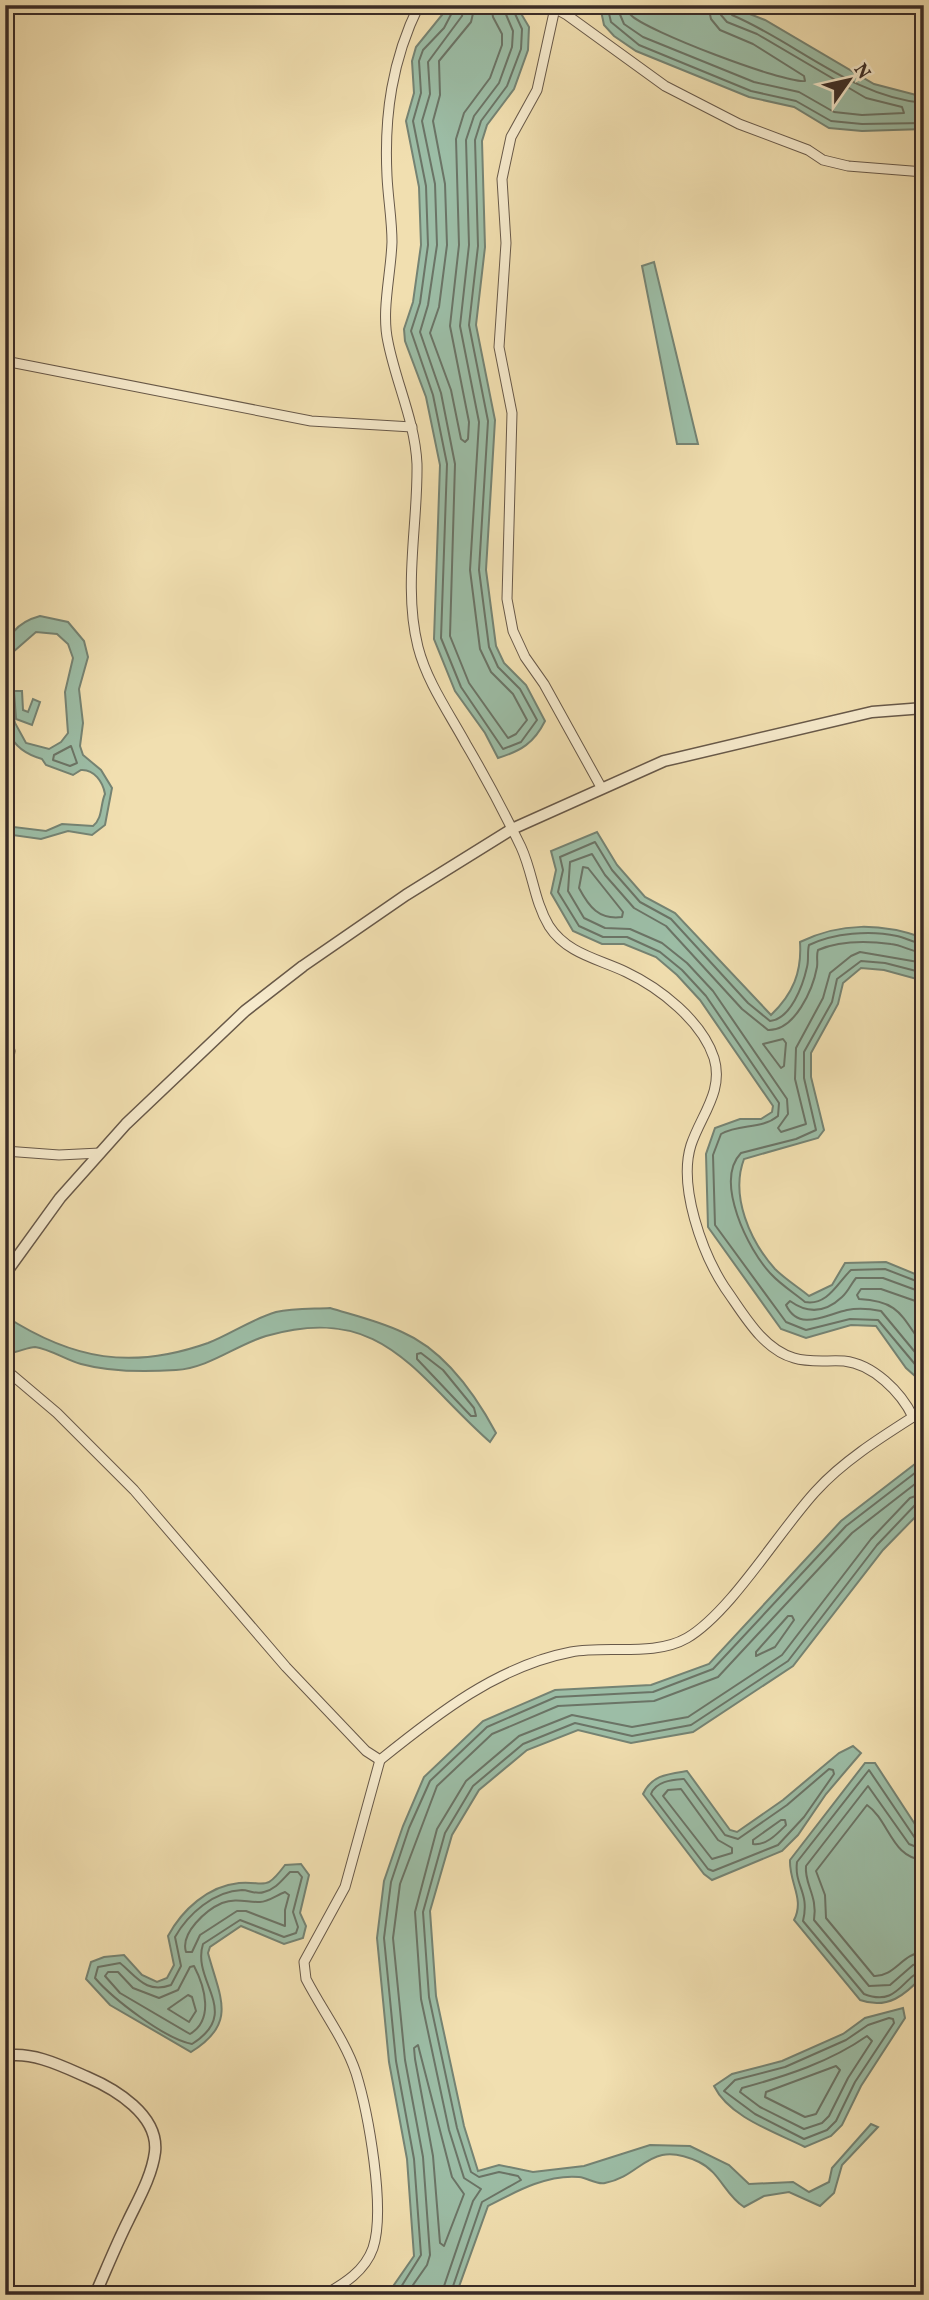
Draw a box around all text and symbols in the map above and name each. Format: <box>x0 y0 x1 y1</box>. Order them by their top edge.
north arrow <box>814 46 884 116</box>
text: N <box>847 59 876 85</box>

